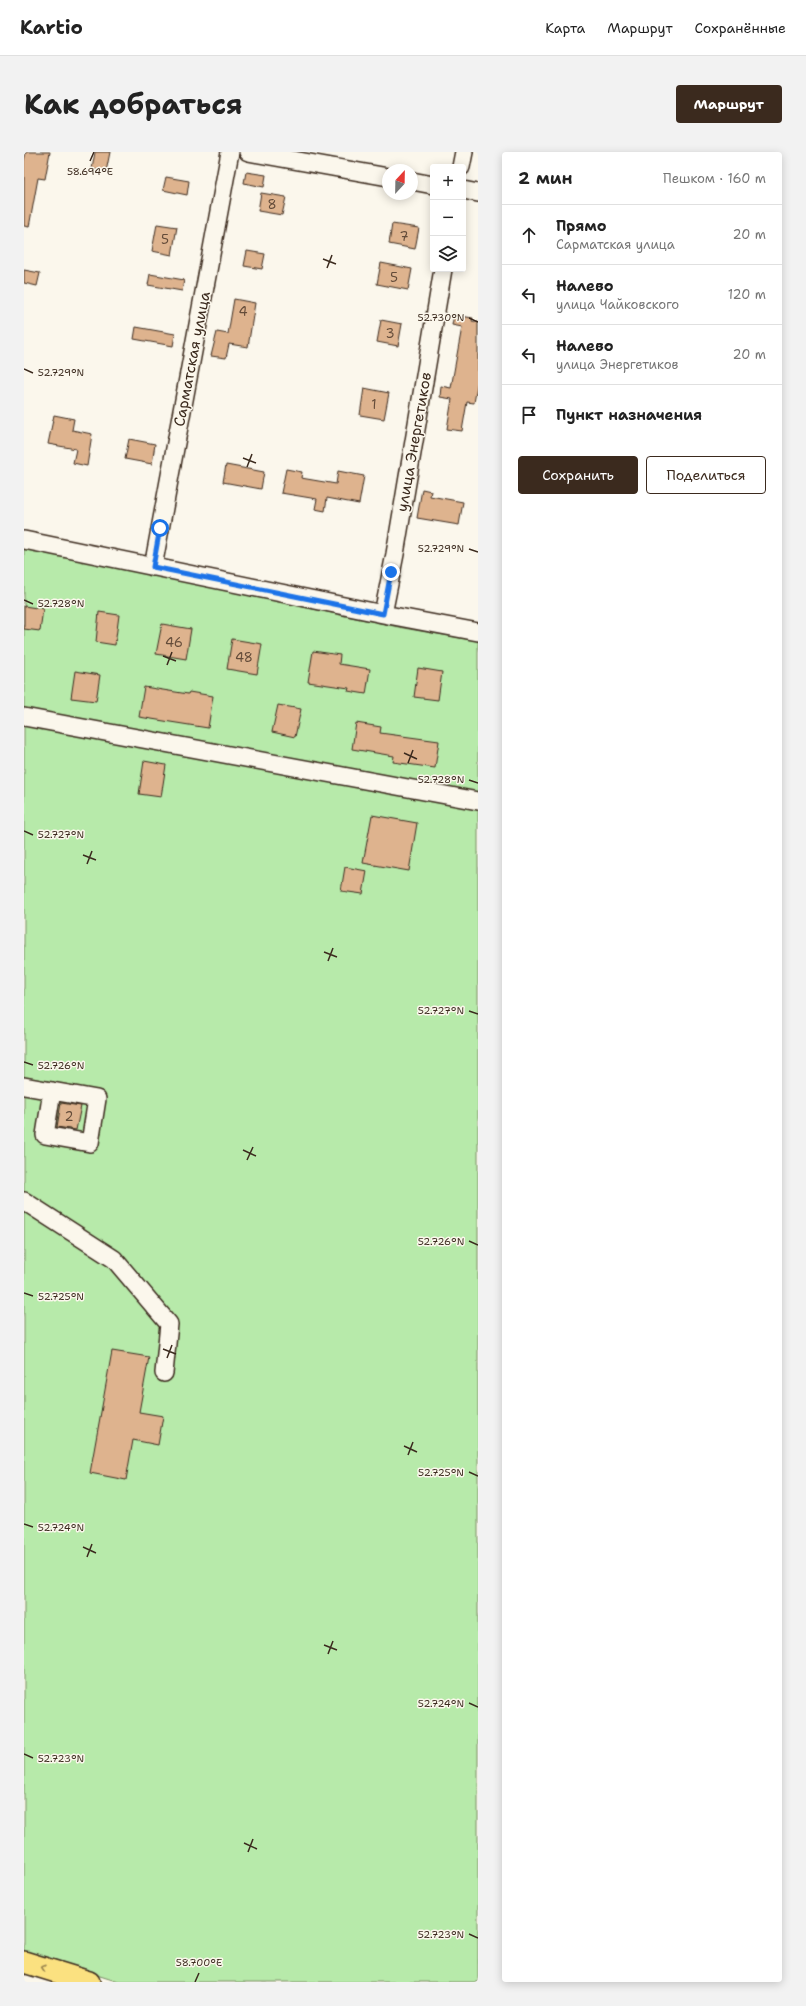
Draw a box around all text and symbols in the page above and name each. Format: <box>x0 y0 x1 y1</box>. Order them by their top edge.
text: Kartio <box>20 15 83 40</box>
text: Карта <box>545 19 585 37</box>
text: Маршрут <box>607 19 673 37</box>
text: Сохранённые <box>695 19 786 37</box>
text: Как добраться <box>24 85 243 123</box>
button: Маршрут <box>676 85 782 123</box>
north arrow <box>382 164 418 200</box>
map controls <box>430 164 466 272</box>
button: + <box>430 164 466 200</box>
text: 58.694°E <box>67 165 113 178</box>
text: 2 мин <box>518 167 573 189</box>
text: Пешком · 160 m <box>663 170 766 187</box>
house number: 8 <box>267 196 277 213</box>
button: − <box>430 200 466 236</box>
text: Прямо <box>556 216 606 236</box>
icon: ahead <box>518 224 540 246</box>
text: 20 m <box>733 226 766 243</box>
house number: 7 <box>399 228 409 245</box>
house number: 5 <box>161 231 169 248</box>
button: layers <box>430 236 466 272</box>
text: Сарматская улица <box>556 236 675 253</box>
house number: 5 <box>390 269 398 286</box>
text: Налево <box>556 276 614 296</box>
icon: left <box>518 284 540 306</box>
text: 120 m <box>728 286 766 303</box>
street label: Сарматская улица <box>169 289 215 428</box>
text: улица Чайковского <box>556 296 679 313</box>
house number: 4 <box>238 303 248 320</box>
text: 52.730°N <box>418 311 464 324</box>
house number: 3 <box>385 325 395 342</box>
text: Налево <box>556 336 614 356</box>
icon: left <box>518 344 540 366</box>
text: 20 m <box>733 346 766 363</box>
text: улица Энергетиков <box>556 356 678 373</box>
text: 52.729°N <box>38 366 84 379</box>
street label: улица Энергетиков <box>392 371 436 513</box>
house number: 1 <box>371 396 377 413</box>
icon: arrive <box>518 404 540 426</box>
text: Пункт назначения <box>556 405 702 425</box>
button: Сохранить <box>518 456 638 494</box>
button: Поделиться <box>646 456 766 494</box>
route start <box>151 519 169 537</box>
text: 52.729°N <box>418 542 464 555</box>
route end <box>382 563 400 581</box>
text: 52.728°N <box>38 597 84 610</box>
house number: 46 <box>165 634 183 651</box>
house number: 48 <box>235 649 253 666</box>
text: 52.728°N <box>418 773 464 786</box>
text: 52.727°N <box>38 828 84 841</box>
text: 52.727°N <box>418 1004 464 1017</box>
text: 52.726°N <box>38 1059 84 1072</box>
house number: 2 <box>64 1108 74 1125</box>
text: 52.726°N <box>418 1235 464 1248</box>
text: 52.725°N <box>38 1290 84 1303</box>
text: 52.725°N <box>418 1466 464 1479</box>
text: 52.724°N <box>38 1521 84 1534</box>
text: 52.724°N <box>418 1697 464 1710</box>
text: 52.723°N <box>38 1752 84 1765</box>
text: 52.723°N <box>418 1928 464 1941</box>
text: 58.700°E <box>176 1956 222 1969</box>
one-way arrow <box>40 1964 47 1972</box>

